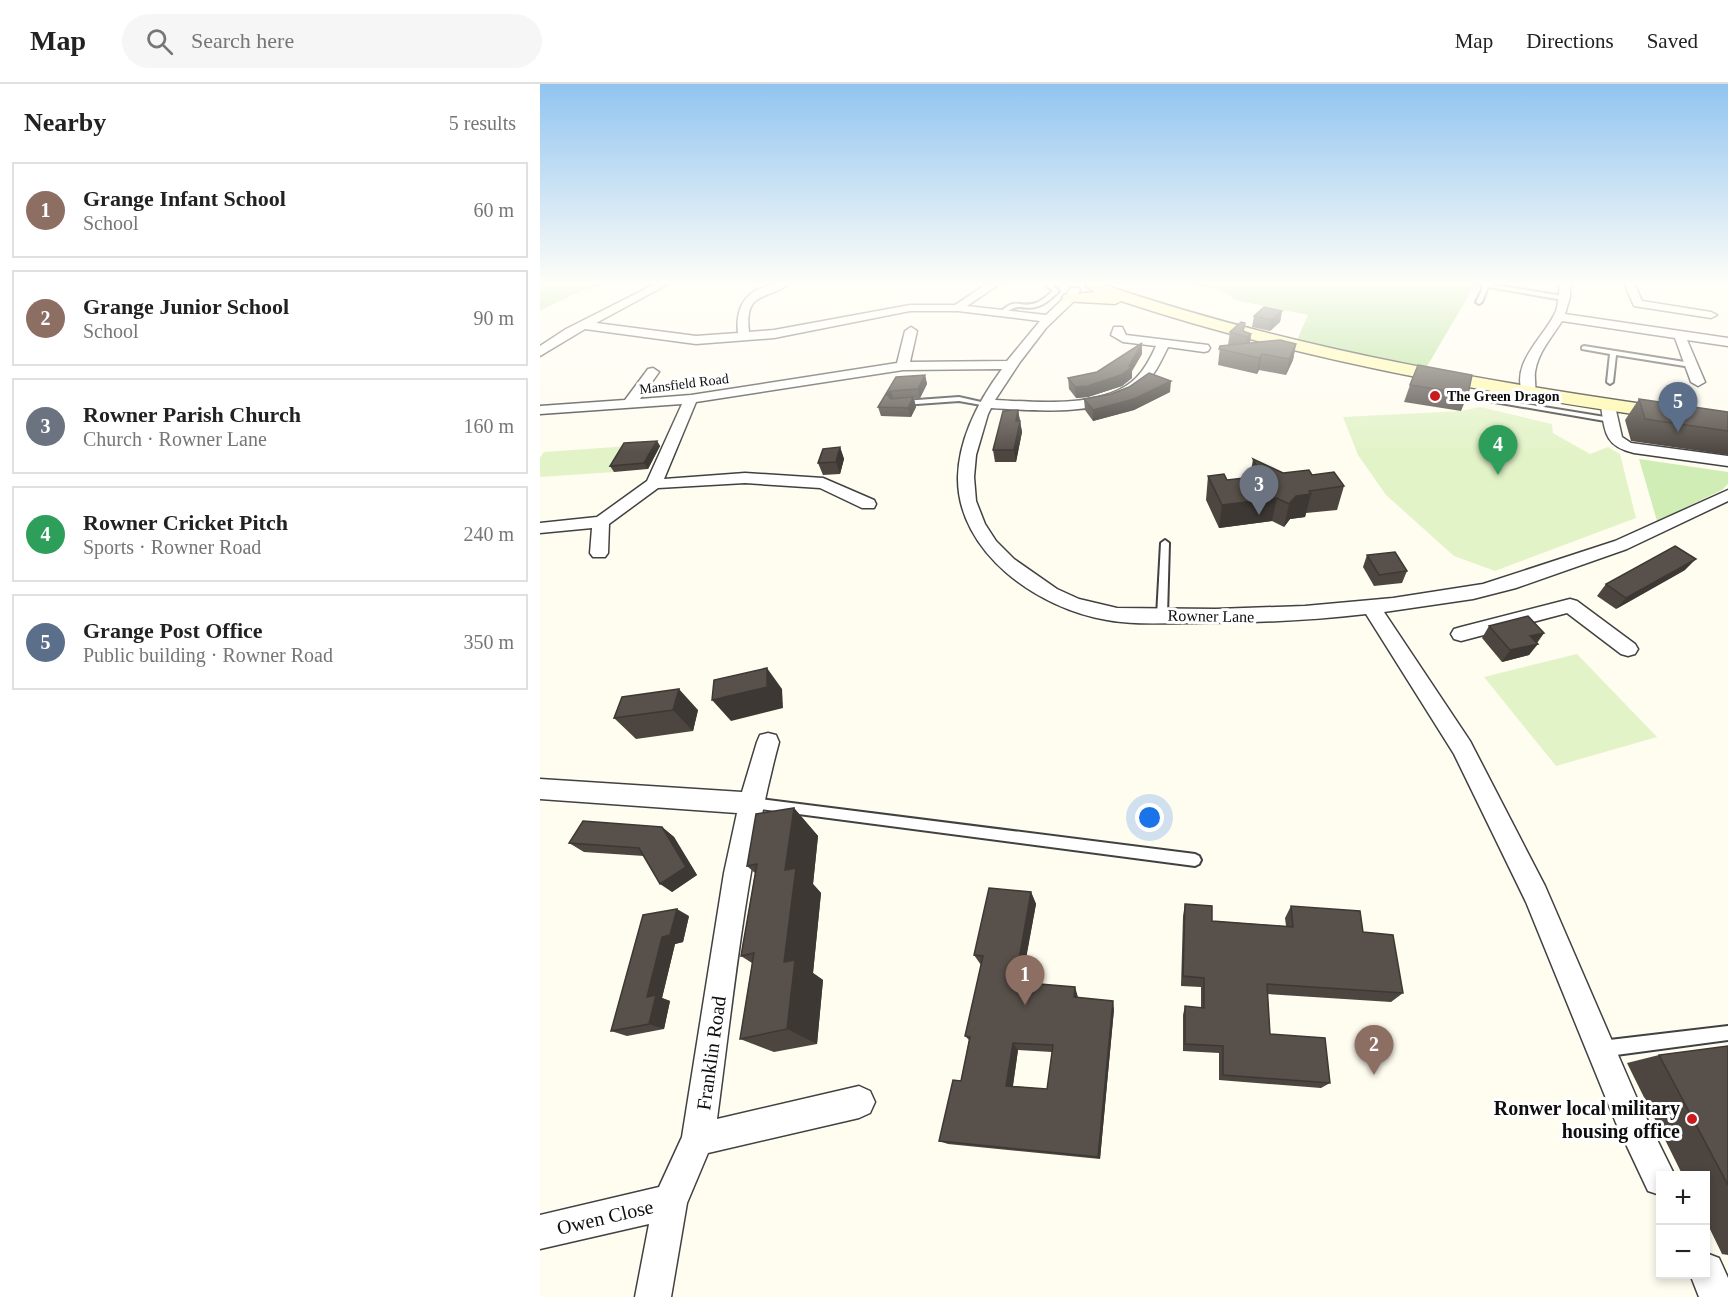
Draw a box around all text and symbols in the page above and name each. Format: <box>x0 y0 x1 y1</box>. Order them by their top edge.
search box <box>122 14 542 68</box>
text: Map <box>30 25 86 56</box>
icon: search <box>143 25 176 58</box>
text: Search here <box>191 28 294 53</box>
text: Map <box>1455 29 1493 53</box>
text: Directions <box>1526 29 1614 53</box>
text: Saved <box>1647 29 1698 53</box>
text: Nearby <box>24 108 106 137</box>
text: 5 results <box>449 112 516 134</box>
text: Grange Infant School <box>83 186 286 211</box>
text: 1 <box>41 199 51 221</box>
text: 60 m <box>473 199 514 221</box>
text: School <box>83 212 139 234</box>
text: Grange Junior School <box>83 294 289 319</box>
text: 2 <box>41 307 51 329</box>
text: 90 m <box>473 307 514 329</box>
text: School <box>83 320 139 342</box>
street label: Mansfield Road <box>639 371 729 397</box>
pin: 5 <box>1658 382 1698 432</box>
marker: The Green Dragon <box>1428 389 1442 403</box>
place label: The Green Dragon <box>1447 389 1560 404</box>
text: Rowner Parish Church <box>83 402 301 427</box>
text: 3 <box>41 415 51 437</box>
text: 160 m <box>463 415 514 437</box>
pin: 4 <box>1478 426 1518 475</box>
text: Church · Rowner Lane <box>83 428 267 450</box>
pin: 3 <box>1240 466 1278 515</box>
text: Rowner Cricket Pitch <box>83 510 288 535</box>
text: 4 <box>41 523 51 545</box>
text: 240 m <box>463 523 514 545</box>
text: Sports · Rowner Road <box>83 536 261 558</box>
street label: Rowner Lane <box>1168 607 1254 625</box>
text: Grange Post Office <box>83 618 263 643</box>
text: 5 <box>41 631 51 653</box>
text: 350 m <box>463 631 514 653</box>
text: Public building · Rowner Road <box>83 644 333 666</box>
your location <box>1135 803 1164 832</box>
pin: 1 <box>1006 956 1044 1005</box>
street label: Franklin Road <box>692 995 730 1111</box>
pin: 2 <box>1354 1026 1394 1075</box>
place label: Ronwer local military housing office <box>1494 1097 1680 1143</box>
marker: Ronwer local military housing office <box>1685 1112 1699 1126</box>
map controls <box>1656 1171 1710 1279</box>
button: + <box>1656 1171 1710 1225</box>
street label: Owen Close <box>555 1195 655 1239</box>
button: − <box>1656 1225 1710 1279</box>

